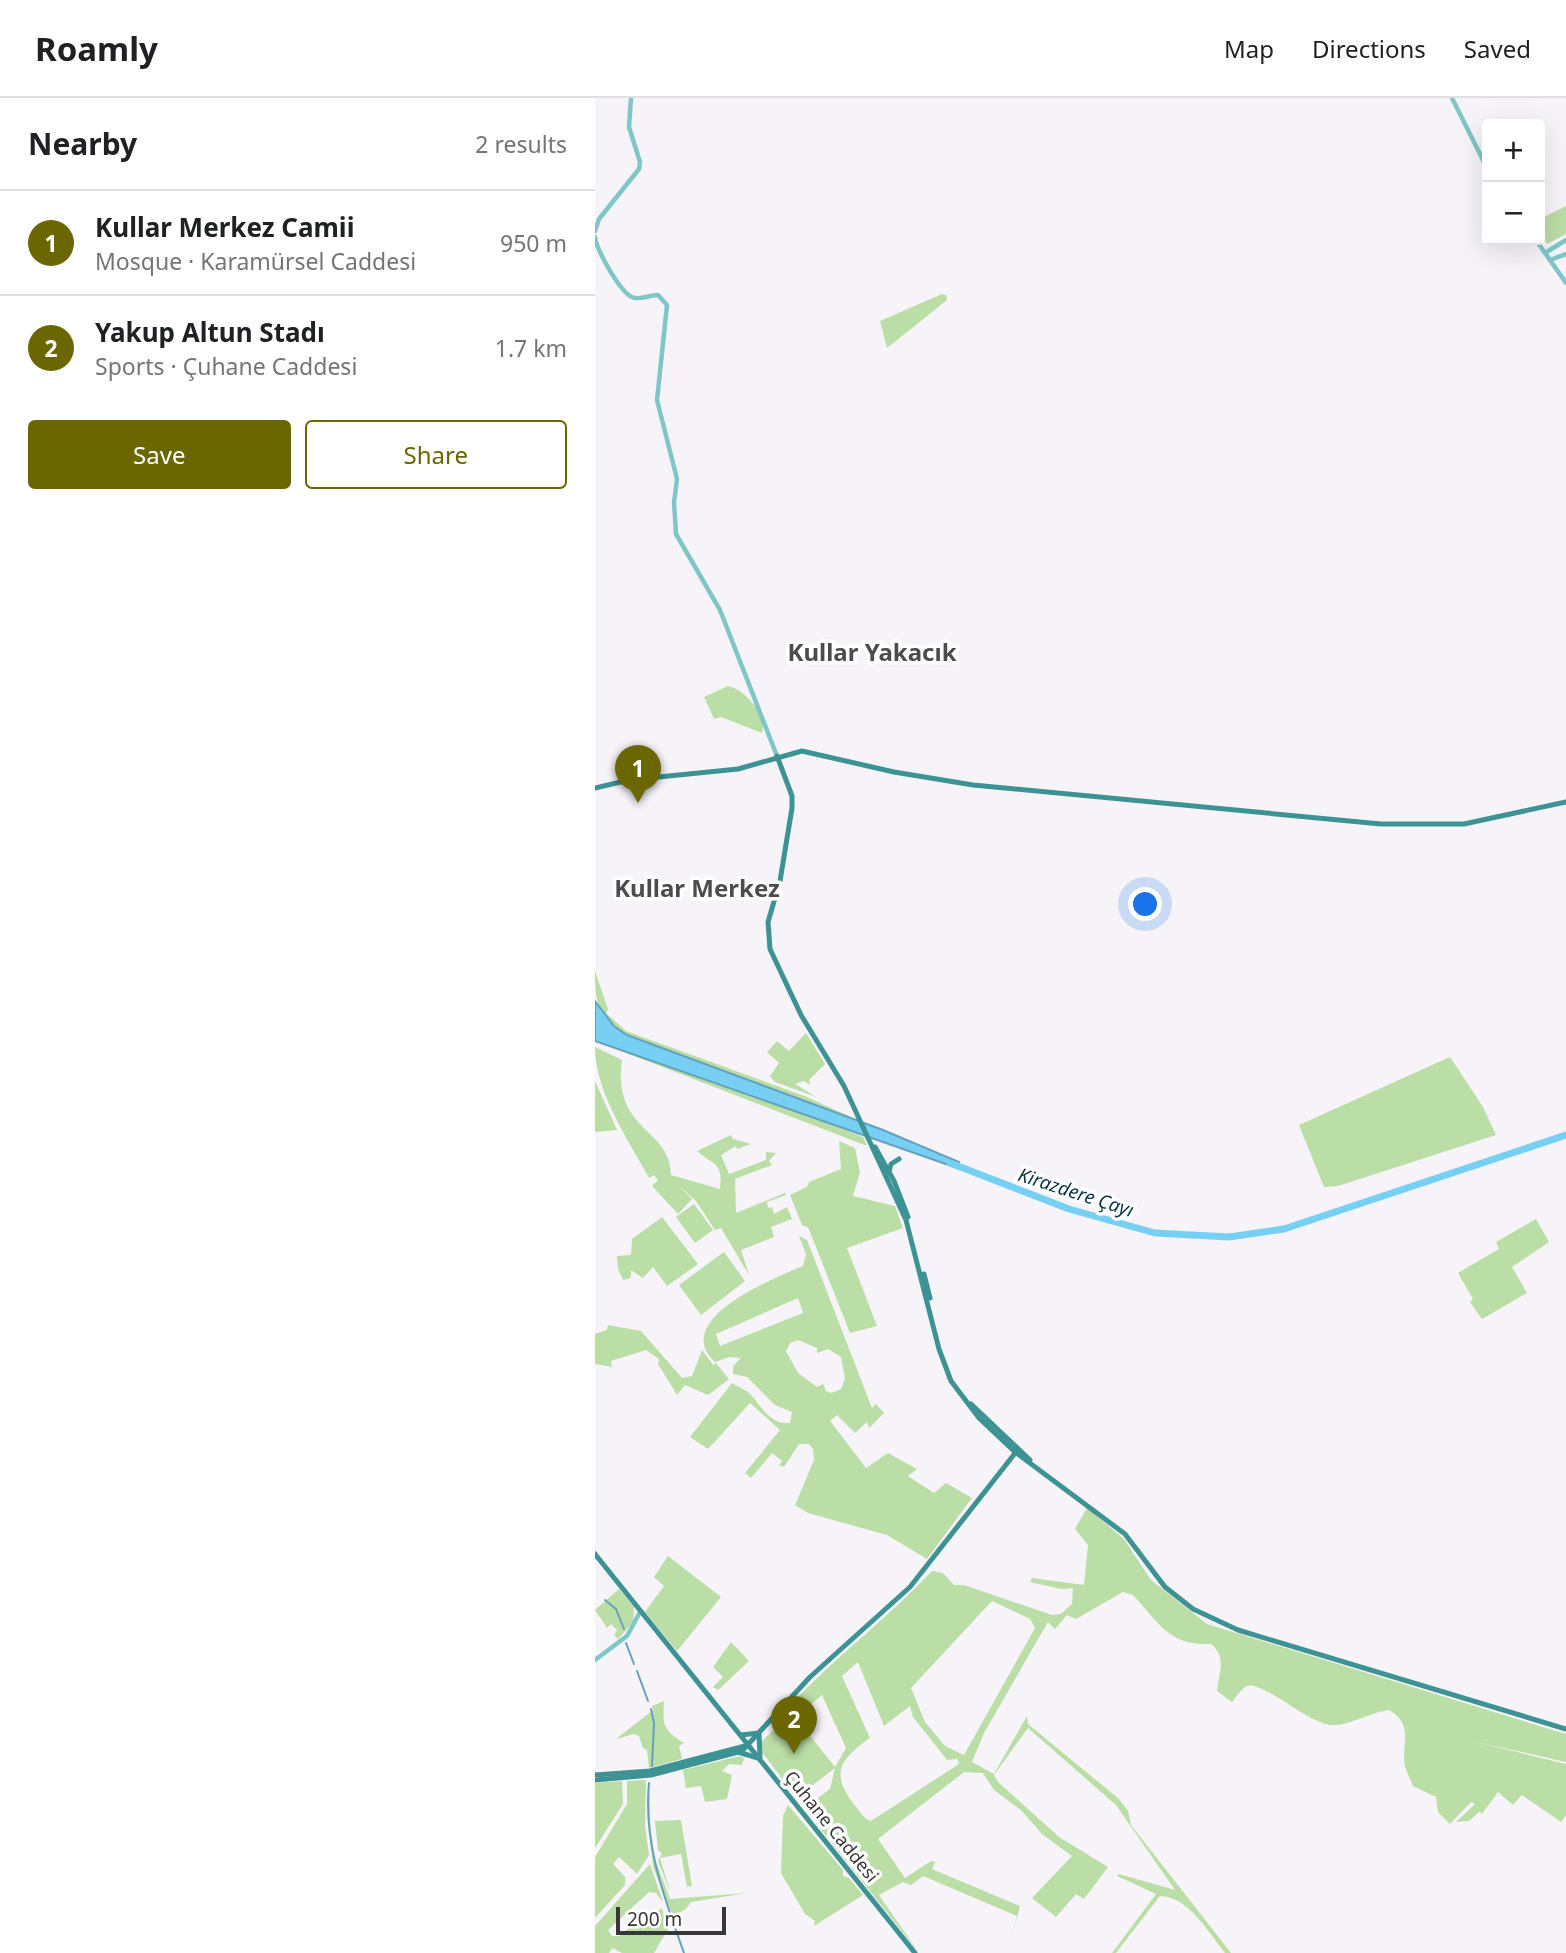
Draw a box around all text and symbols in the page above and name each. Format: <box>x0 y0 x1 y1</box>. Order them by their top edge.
text: Roamly <box>35 26 158 71</box>
text: Map <box>1224 32 1274 65</box>
text: Directions <box>1312 32 1426 65</box>
text: Saved <box>1464 32 1531 65</box>
map controls <box>1482 119 1545 245</box>
button: + <box>1482 119 1545 182</box>
text: Nearby <box>28 123 137 164</box>
text: 2 results <box>475 128 567 160</box>
button: − <box>1482 182 1545 245</box>
text: Kullar Merkez Camii <box>95 209 354 245</box>
text: 1 <box>44 227 58 259</box>
text: 950 m <box>500 227 567 259</box>
text: Mosque · Karamürsel Caddesi <box>95 245 416 277</box>
text: Yakup Altun Stadı <box>95 314 325 350</box>
text: 2 <box>44 332 58 364</box>
text: 1.7 km <box>495 332 567 364</box>
text: Sports · Çuhane Caddesi <box>95 350 357 382</box>
button: Save <box>28 420 291 489</box>
button: Share <box>305 420 567 489</box>
district label: Kullar Yakacık <box>787 635 957 668</box>
pin: 1 <box>615 745 661 803</box>
district label: Kullar Merkez <box>614 871 780 904</box>
your location <box>1128 887 1162 921</box>
water label: Kirazdere Çayı <box>1015 1161 1137 1223</box>
pin: 2 <box>771 1696 817 1754</box>
street label: Çuhane Caddesi <box>780 1765 884 1887</box>
scale bar <box>616 1904 726 1936</box>
text: 200 m <box>627 1906 682 1932</box>

